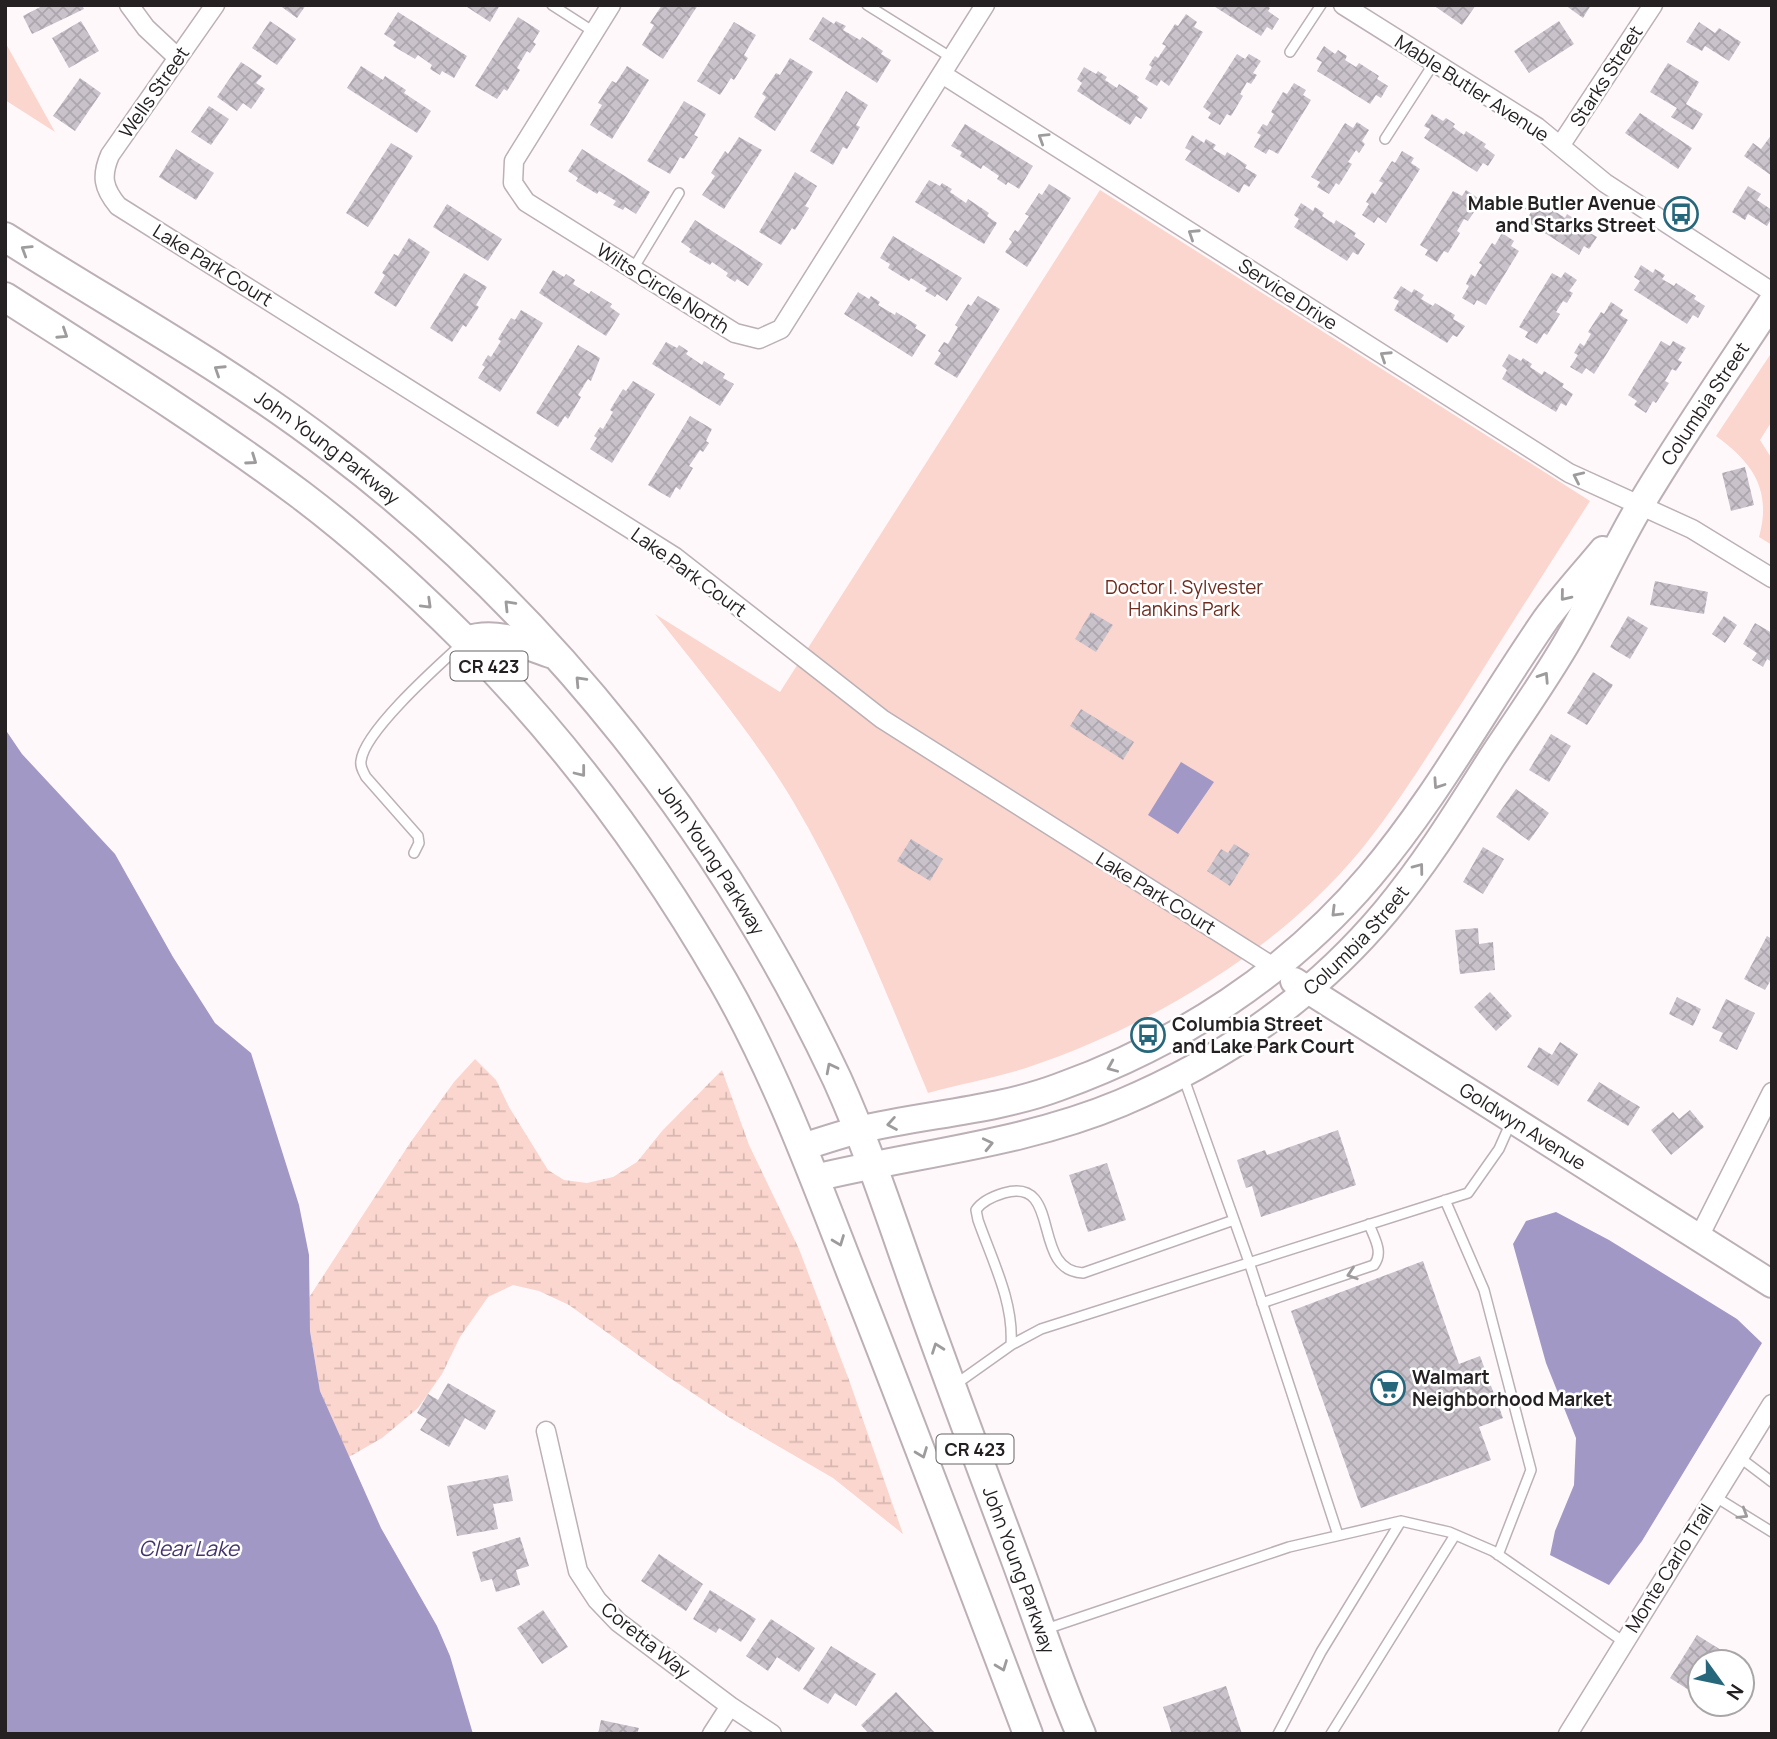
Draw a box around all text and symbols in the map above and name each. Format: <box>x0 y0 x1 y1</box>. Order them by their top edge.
street label: Starks Street <box>1564 20 1648 132</box>
street label: Mable Butler Avenue <box>1390 28 1554 148</box>
street label: Wells Street <box>113 41 195 143</box>
one-way arrow <box>1037 133 1050 146</box>
place label: Mable Butler Avenue and Starks Street <box>1468 190 1656 238</box>
bus stop icon: Mable Butler Avenue and Starks Street <box>1662 195 1700 233</box>
street label: Lake Park Court <box>148 218 278 312</box>
one-way arrow <box>1188 229 1201 242</box>
street label: Wilts Circle North <box>592 237 734 339</box>
one-way arrow <box>20 245 33 258</box>
street label: Service Drive <box>1233 252 1343 336</box>
one-way arrow <box>55 326 68 339</box>
street label: Columbia Street <box>1655 337 1755 470</box>
one-way arrow <box>1380 352 1393 365</box>
one-way arrow <box>214 365 227 378</box>
street label: John Young Parkway <box>249 384 406 511</box>
one-way arrow <box>244 452 257 464</box>
one-way arrow <box>1573 471 1585 485</box>
street label: Lake Park Court <box>626 521 752 623</box>
park label: Doctor I. Sylvester Hankins Park <box>1105 574 1263 622</box>
one-way arrow <box>1561 588 1574 600</box>
one-way arrow <box>419 596 432 609</box>
one-way arrow <box>504 601 517 614</box>
road number: CR 423 <box>450 652 528 680</box>
one-way arrow <box>1536 672 1549 685</box>
one-way arrow <box>576 676 588 689</box>
one-way arrow <box>572 764 585 777</box>
one-way arrow <box>1433 776 1446 789</box>
street label: John Young Parkway <box>652 778 771 940</box>
street label: Lake Park Court <box>1091 846 1221 940</box>
one-way arrow <box>1411 863 1424 876</box>
street label: Columbia Street <box>1298 880 1415 1001</box>
one-way arrow <box>1332 904 1344 916</box>
place label: Columbia Street and Lake Park Court <box>1172 1011 1354 1059</box>
bus stop icon: Columbia Street and Lake Park Court <box>1129 1016 1167 1054</box>
one-way arrow <box>1107 1058 1119 1072</box>
one-way arrow <box>825 1063 839 1075</box>
street label: Goldwyn Avenue <box>1455 1076 1591 1176</box>
one-way arrow <box>887 1116 898 1131</box>
one-way arrow <box>982 1138 994 1152</box>
one-way arrow <box>831 1235 845 1247</box>
one-way arrow <box>1347 1266 1359 1280</box>
one-way arrow <box>932 1343 946 1355</box>
place label: Walmart Neighborhood Market <box>1412 1364 1612 1412</box>
supermarket icon: Walmart Neighborhood Market <box>1369 1369 1407 1407</box>
road number: CR 423 <box>936 1434 1014 1464</box>
one-way arrow <box>914 1447 928 1459</box>
street label: John Young Parkway <box>977 1483 1062 1657</box>
street label: Monte Carlo Trail <box>1619 1499 1719 1637</box>
one-way arrow <box>1735 1506 1748 1519</box>
water label: Clear Lake <box>139 1534 241 1562</box>
street label: Coretta Way <box>596 1596 696 1684</box>
north arrow <box>1686 1648 1756 1718</box>
one-way arrow <box>994 1660 1008 1672</box>
text: N <box>1721 1679 1750 1705</box>

